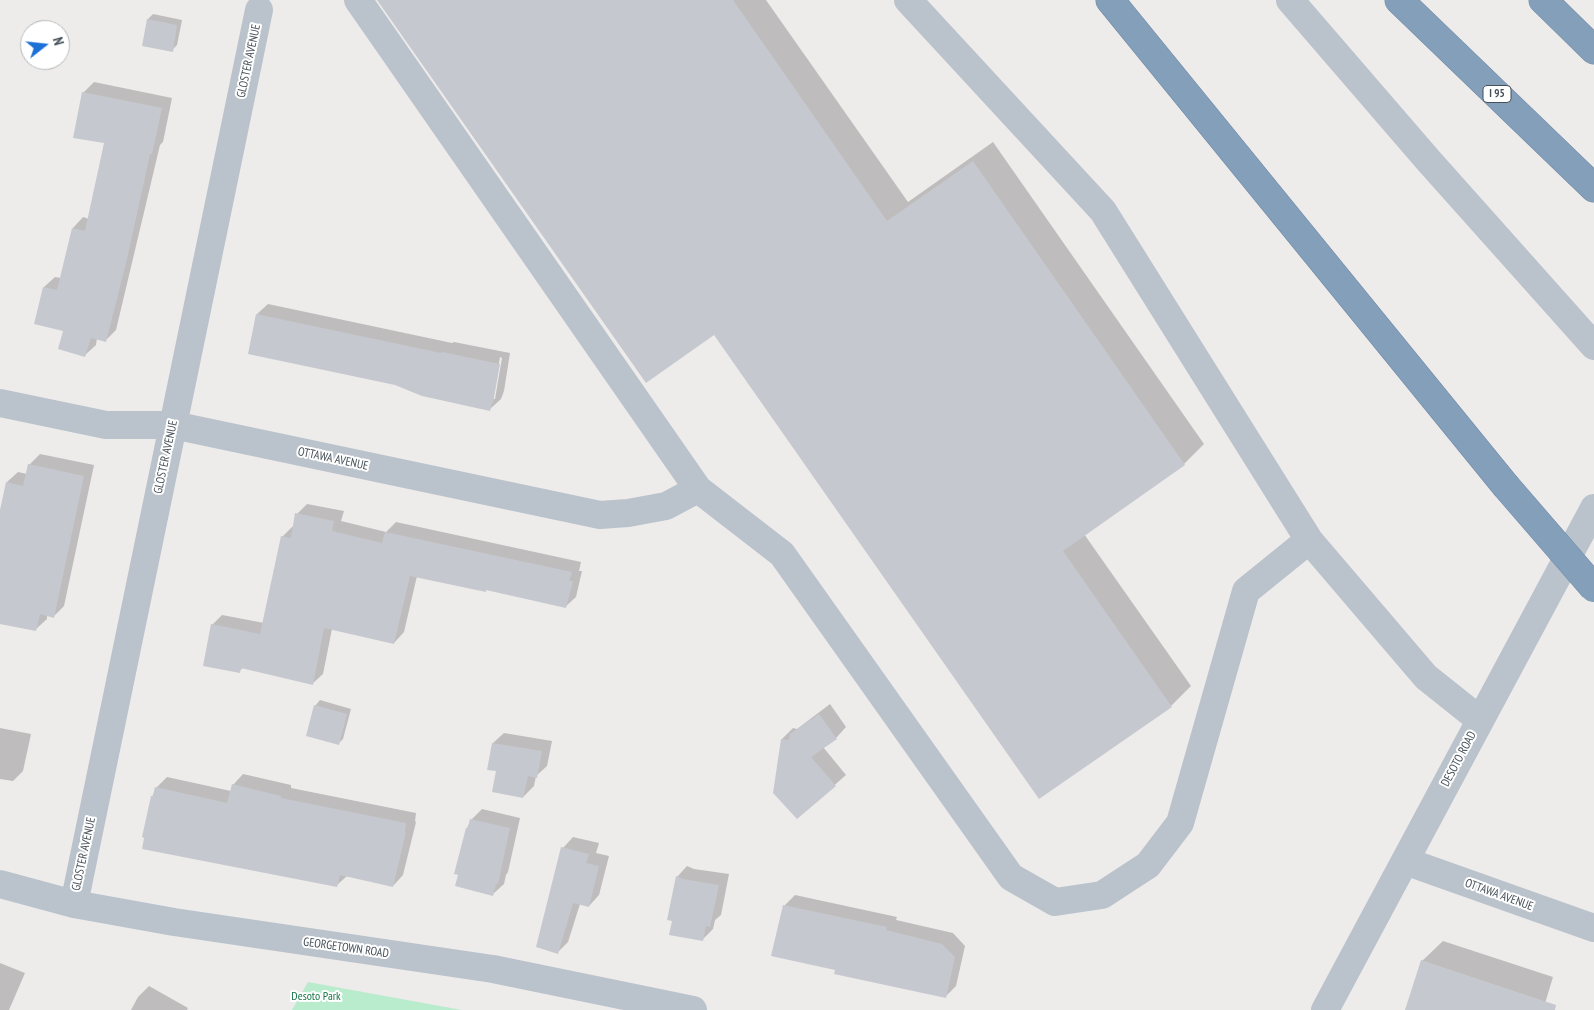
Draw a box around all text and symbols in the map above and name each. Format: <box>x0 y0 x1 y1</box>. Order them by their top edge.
north arrow <box>20 20 70 70</box>
street label: GLOSTER AVENUE <box>234 23 264 99</box>
text: N <box>49 35 68 47</box>
road number: I 95 <box>1483 86 1511 102</box>
street label: GLOSTER AVENUE <box>151 419 181 495</box>
street label: OTTAWA AVENUE <box>296 445 370 473</box>
street label: DESOTO ROAD <box>1438 729 1480 789</box>
street label: GLOSTER AVENUE <box>69 816 99 892</box>
street label: OTTAWA AVENUE <box>1463 876 1535 914</box>
street label: GEORGETOWN ROAD <box>302 935 390 961</box>
park label: Desoto Park <box>291 990 341 1004</box>

